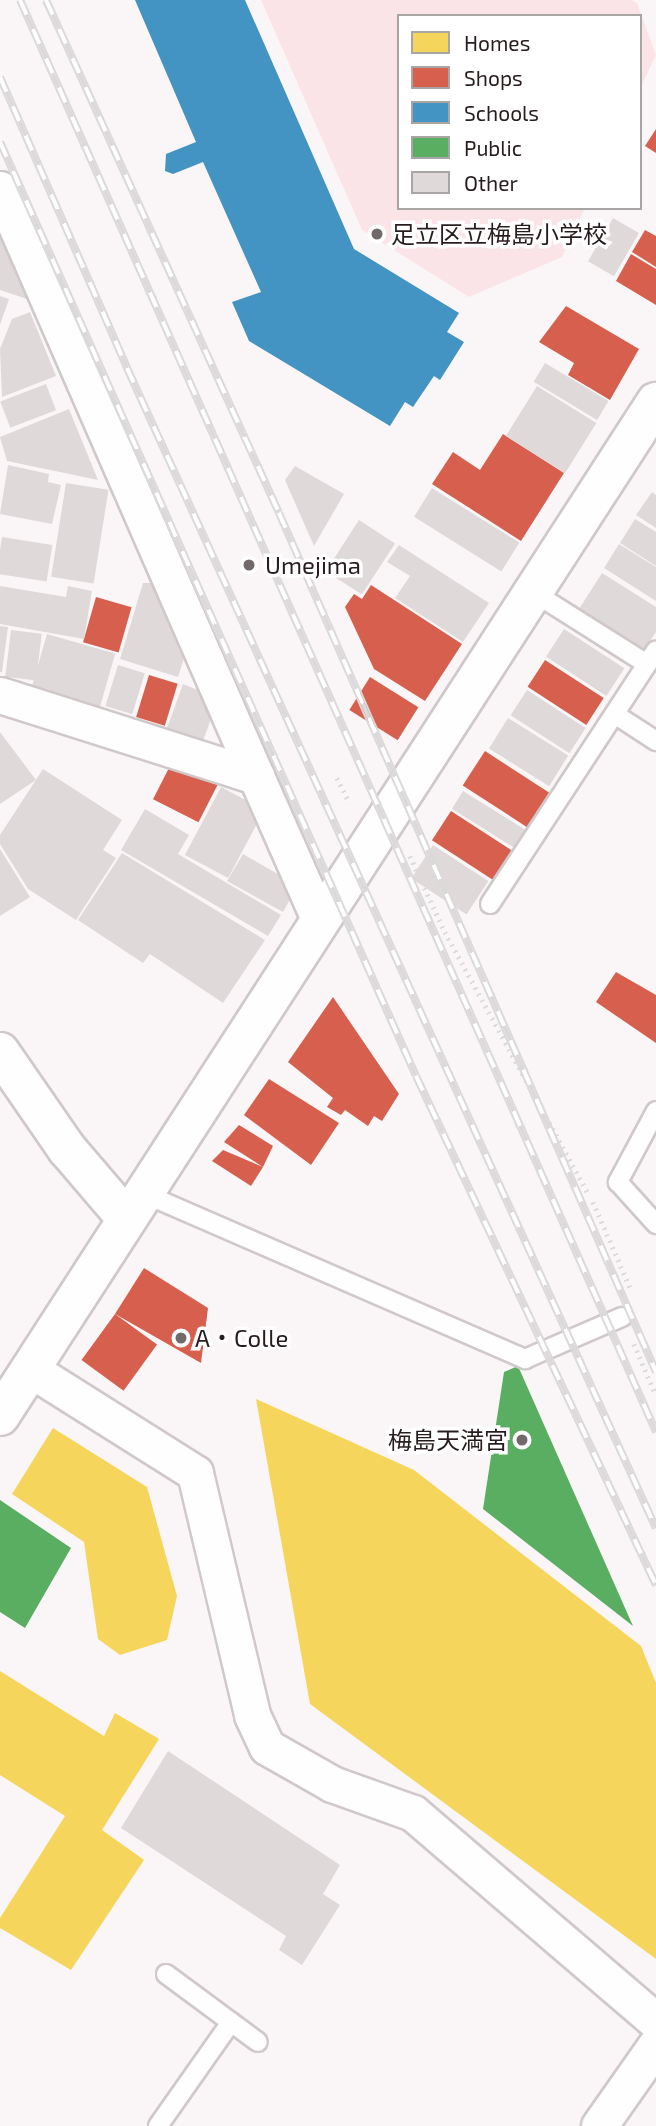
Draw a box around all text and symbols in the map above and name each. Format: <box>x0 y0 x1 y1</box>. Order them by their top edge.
legend <box>397 14 642 210</box>
text: Homes <box>464 30 530 55</box>
text: Shops <box>464 65 523 90</box>
text: Schools <box>464 100 539 125</box>
text: Public <box>464 135 522 160</box>
text: Other <box>464 170 518 195</box>
place label: 足立区立梅島小学校 <box>391 220 607 248</box>
marker: 足立区立梅島小学校 <box>369 226 385 242</box>
place label: Umejima <box>265 551 361 579</box>
marker: Umejima <box>239 555 259 575</box>
place label: A・Colle <box>195 1324 288 1352</box>
marker: A・Colle <box>173 1330 189 1346</box>
place label: 梅島天満宮 <box>388 1426 508 1454</box>
marker: 梅島天満宮 <box>514 1432 530 1448</box>

